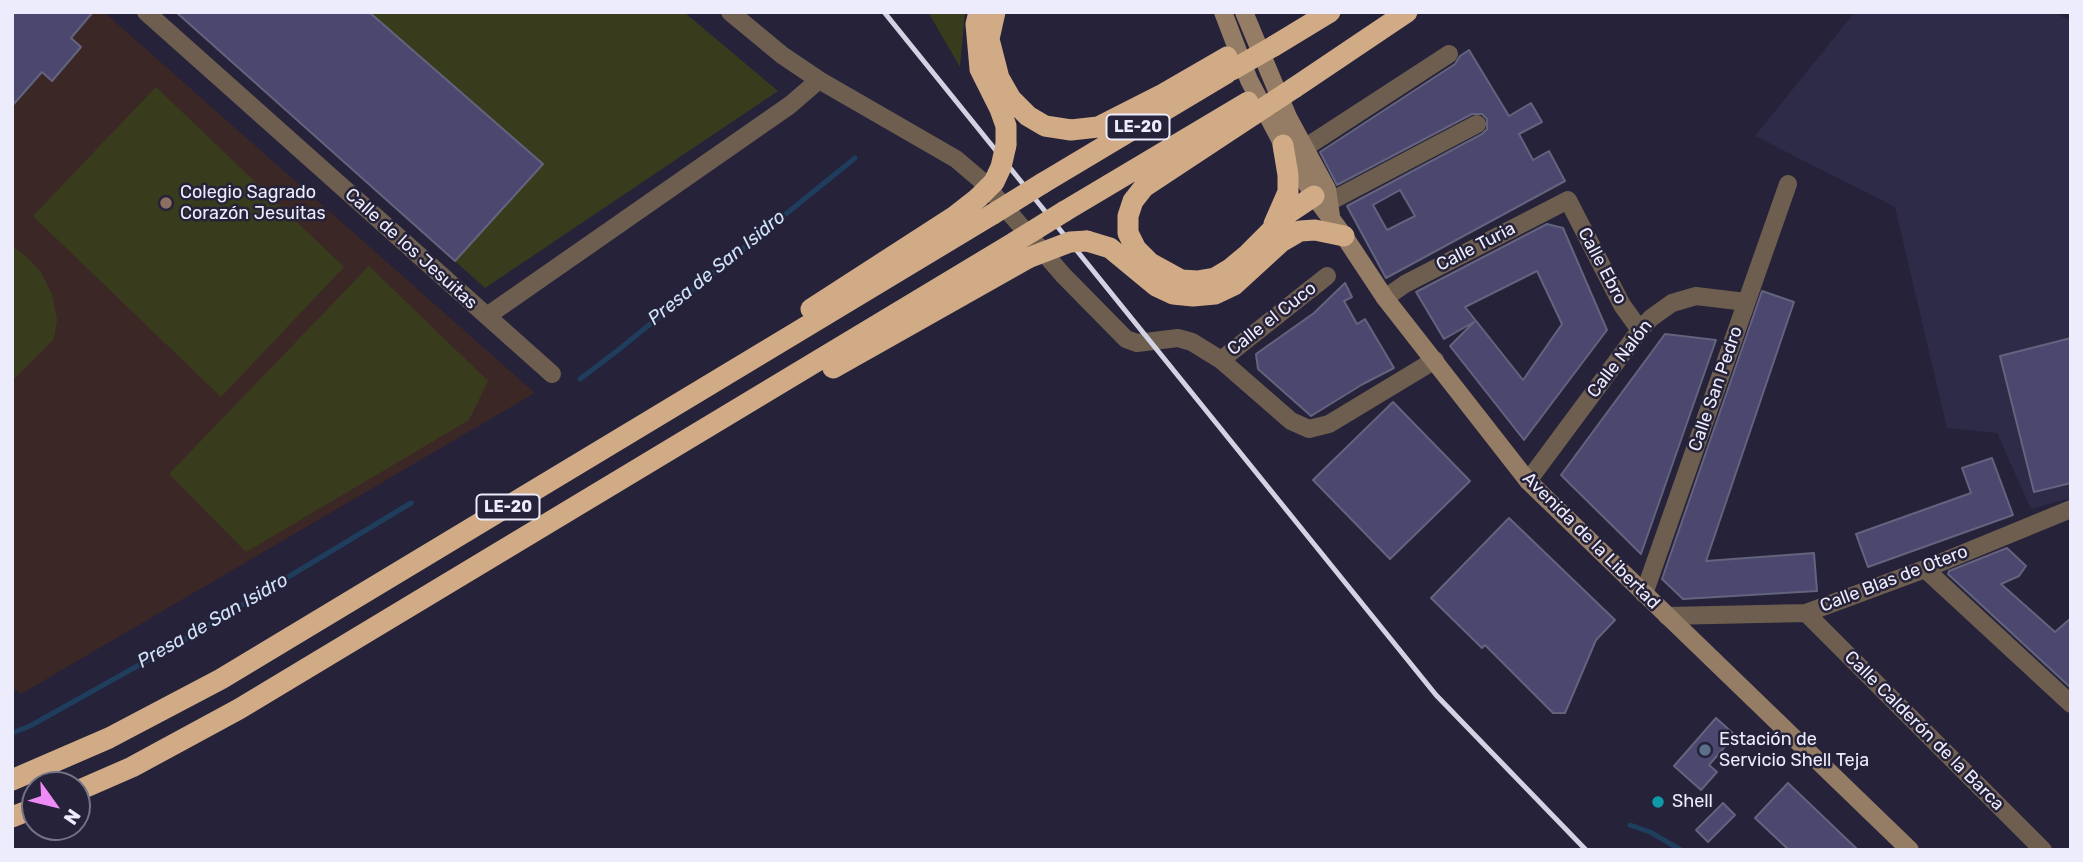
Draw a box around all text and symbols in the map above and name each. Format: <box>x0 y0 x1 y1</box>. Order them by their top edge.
road number: LE-20 <box>1106 114 1170 140</box>
place label: Colegio Sagrado Corazón Jesuitas <box>180 182 326 224</box>
street label: Calle de los Jesuitas <box>340 184 482 314</box>
marker: Colegio Sagrado Corazón Jesuitas <box>158 195 174 211</box>
water label: Presa de San Isidro <box>644 206 790 330</box>
street label: Calle Turia <box>1433 218 1519 276</box>
street label: Calle Ebro <box>1573 224 1631 308</box>
street label: Calle el Cuco <box>1223 278 1321 360</box>
street label: Calle Nalón <box>1583 316 1657 402</box>
street label: Calle San Pedro <box>1684 324 1748 454</box>
street label: Avenida de la Libertad <box>1518 468 1664 614</box>
road number: LE-20 <box>476 494 540 520</box>
street label: Calle Blas de Otero <box>1817 541 1971 617</box>
water label: Presa de San Isidro <box>134 569 292 673</box>
street label: Calle Calderón de la Barca <box>1840 647 2008 815</box>
place label: Estación de Servicio Shell Teja <box>1719 729 1869 772</box>
marker: Estación de Servicio Shell Teja <box>1697 742 1713 758</box>
north arrow <box>21 771 91 841</box>
place label: Shell <box>1672 791 1713 813</box>
marker: Shell <box>1650 794 1666 810</box>
text: N <box>59 805 86 829</box>

